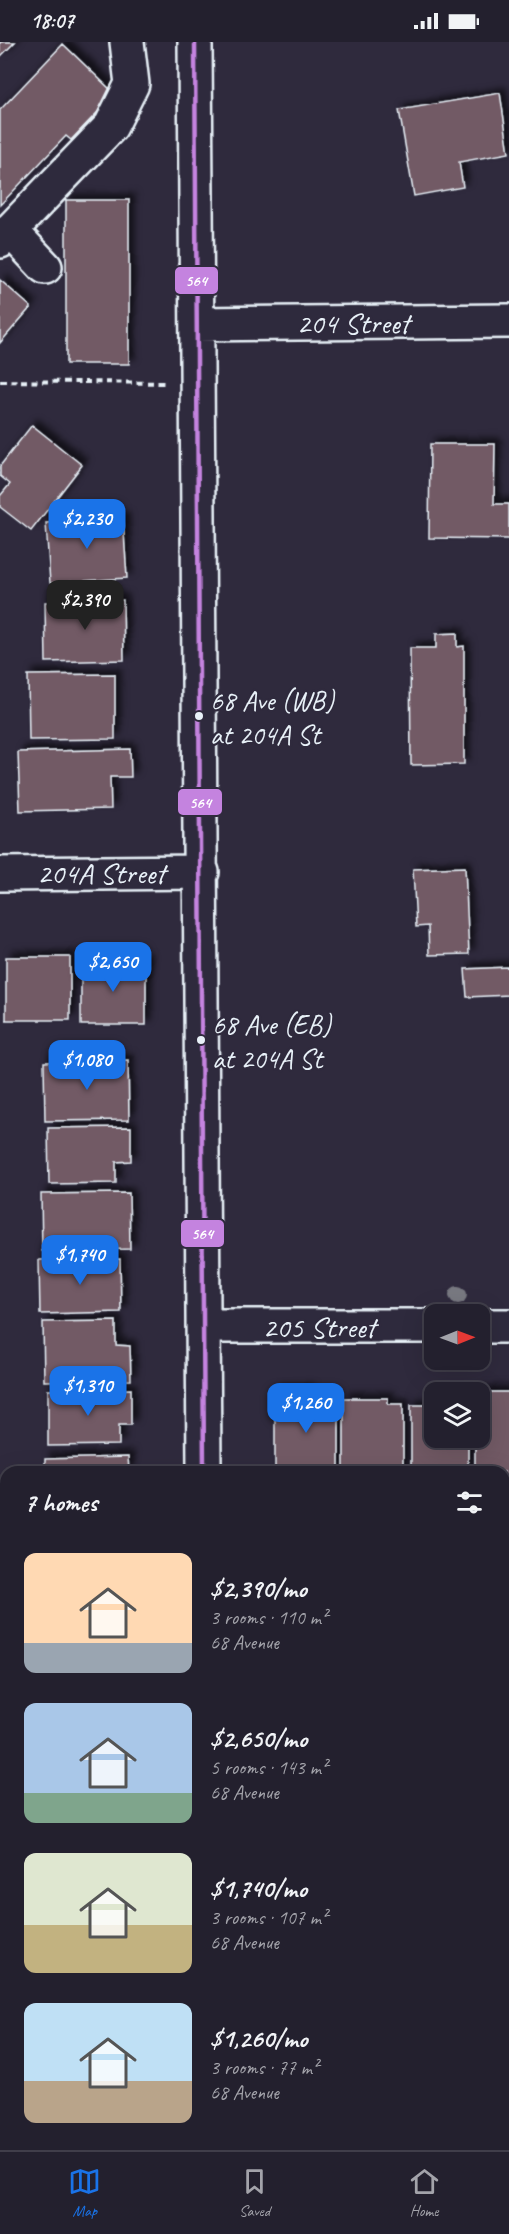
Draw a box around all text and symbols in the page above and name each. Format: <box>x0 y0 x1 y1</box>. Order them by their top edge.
text: 18:07 <box>30 7 74 35</box>
line badge: 564 <box>174 266 219 295</box>
text: 564 <box>185 271 209 291</box>
street label: 204 Street <box>296 304 414 342</box>
pin: $2,230 <box>38 499 136 550</box>
text: $2,230 <box>63 506 111 531</box>
pin: $2,390 <box>36 580 134 631</box>
text: $2,390 <box>61 587 109 612</box>
place label: 68 Ave (WB) at 204A St <box>210 683 336 752</box>
marker: 68 Ave (WB) at 204A St <box>193 710 205 722</box>
line badge: 564 <box>177 788 223 816</box>
text: 564 <box>189 793 213 813</box>
street label: 204A Street <box>37 854 169 892</box>
pin: $2,650 <box>64 942 162 993</box>
text: $2,650 <box>88 949 138 974</box>
place label: 68 Ave (EB) at 204A St <box>212 1007 333 1076</box>
marker: 68 Ave (EB) at 204A St <box>195 1034 207 1046</box>
pin: $1,080 <box>38 1040 136 1091</box>
text: $1,080 <box>63 1047 111 1072</box>
line badge: 564 <box>180 1219 225 1248</box>
text: 564 <box>191 1224 215 1244</box>
pin: $1,740 <box>31 1235 129 1286</box>
text: $1,740 <box>56 1242 104 1267</box>
north arrow <box>424 1304 490 1370</box>
map controls <box>424 1304 490 1448</box>
street label: 205 Street <box>262 1308 380 1346</box>
pin: $1,310 <box>39 1366 137 1417</box>
text: $1,310 <box>64 1373 112 1398</box>
button: layers <box>424 1382 490 1448</box>
pin: $1,260 <box>257 1383 355 1434</box>
text: $1,260 <box>281 1390 331 1415</box>
text: 7 homes <box>24 1486 97 1519</box>
icon: filters <box>453 1486 486 1519</box>
text: $2,390/mo <box>210 1572 307 1605</box>
icon: home <box>72 1577 144 1649</box>
text: 3 rooms · 110 m² <box>210 1605 327 1630</box>
text: 68 Avenue <box>210 1630 279 1655</box>
text: $2,650/mo <box>210 1722 307 1755</box>
icon: home <box>72 1727 144 1799</box>
text: 5 rooms · 143 m² <box>210 1755 327 1780</box>
text: 68 Avenue <box>210 1780 279 1805</box>
text: $1,740/mo <box>210 1872 307 1905</box>
icon: home <box>72 1877 144 1949</box>
text: 3 rooms · 107 m² <box>210 1905 327 1930</box>
text: 68 Avenue <box>210 1930 279 1955</box>
text: $1,260/mo <box>210 2022 308 2055</box>
icon: home <box>72 2027 144 2099</box>
text: 3 rooms · 77 m² <box>210 2055 318 2080</box>
text: 68 Avenue <box>210 2080 279 2105</box>
tab: Map <box>68 2165 101 2221</box>
tab: Saved <box>238 2165 271 2221</box>
tab: Home <box>408 2165 441 2221</box>

